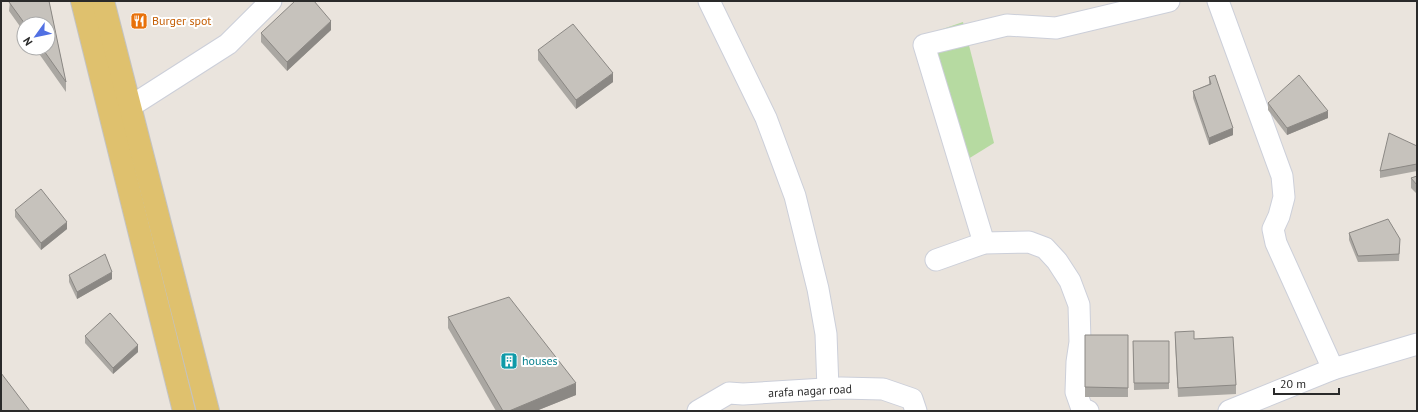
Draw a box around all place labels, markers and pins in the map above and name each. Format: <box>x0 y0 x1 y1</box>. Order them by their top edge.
restaurant icon: Burger spot <box>129 11 149 31</box>
place label: Burger spot <box>152 13 211 28</box>
building icon: houses <box>499 351 519 371</box>
place label: houses <box>522 353 558 368</box>

